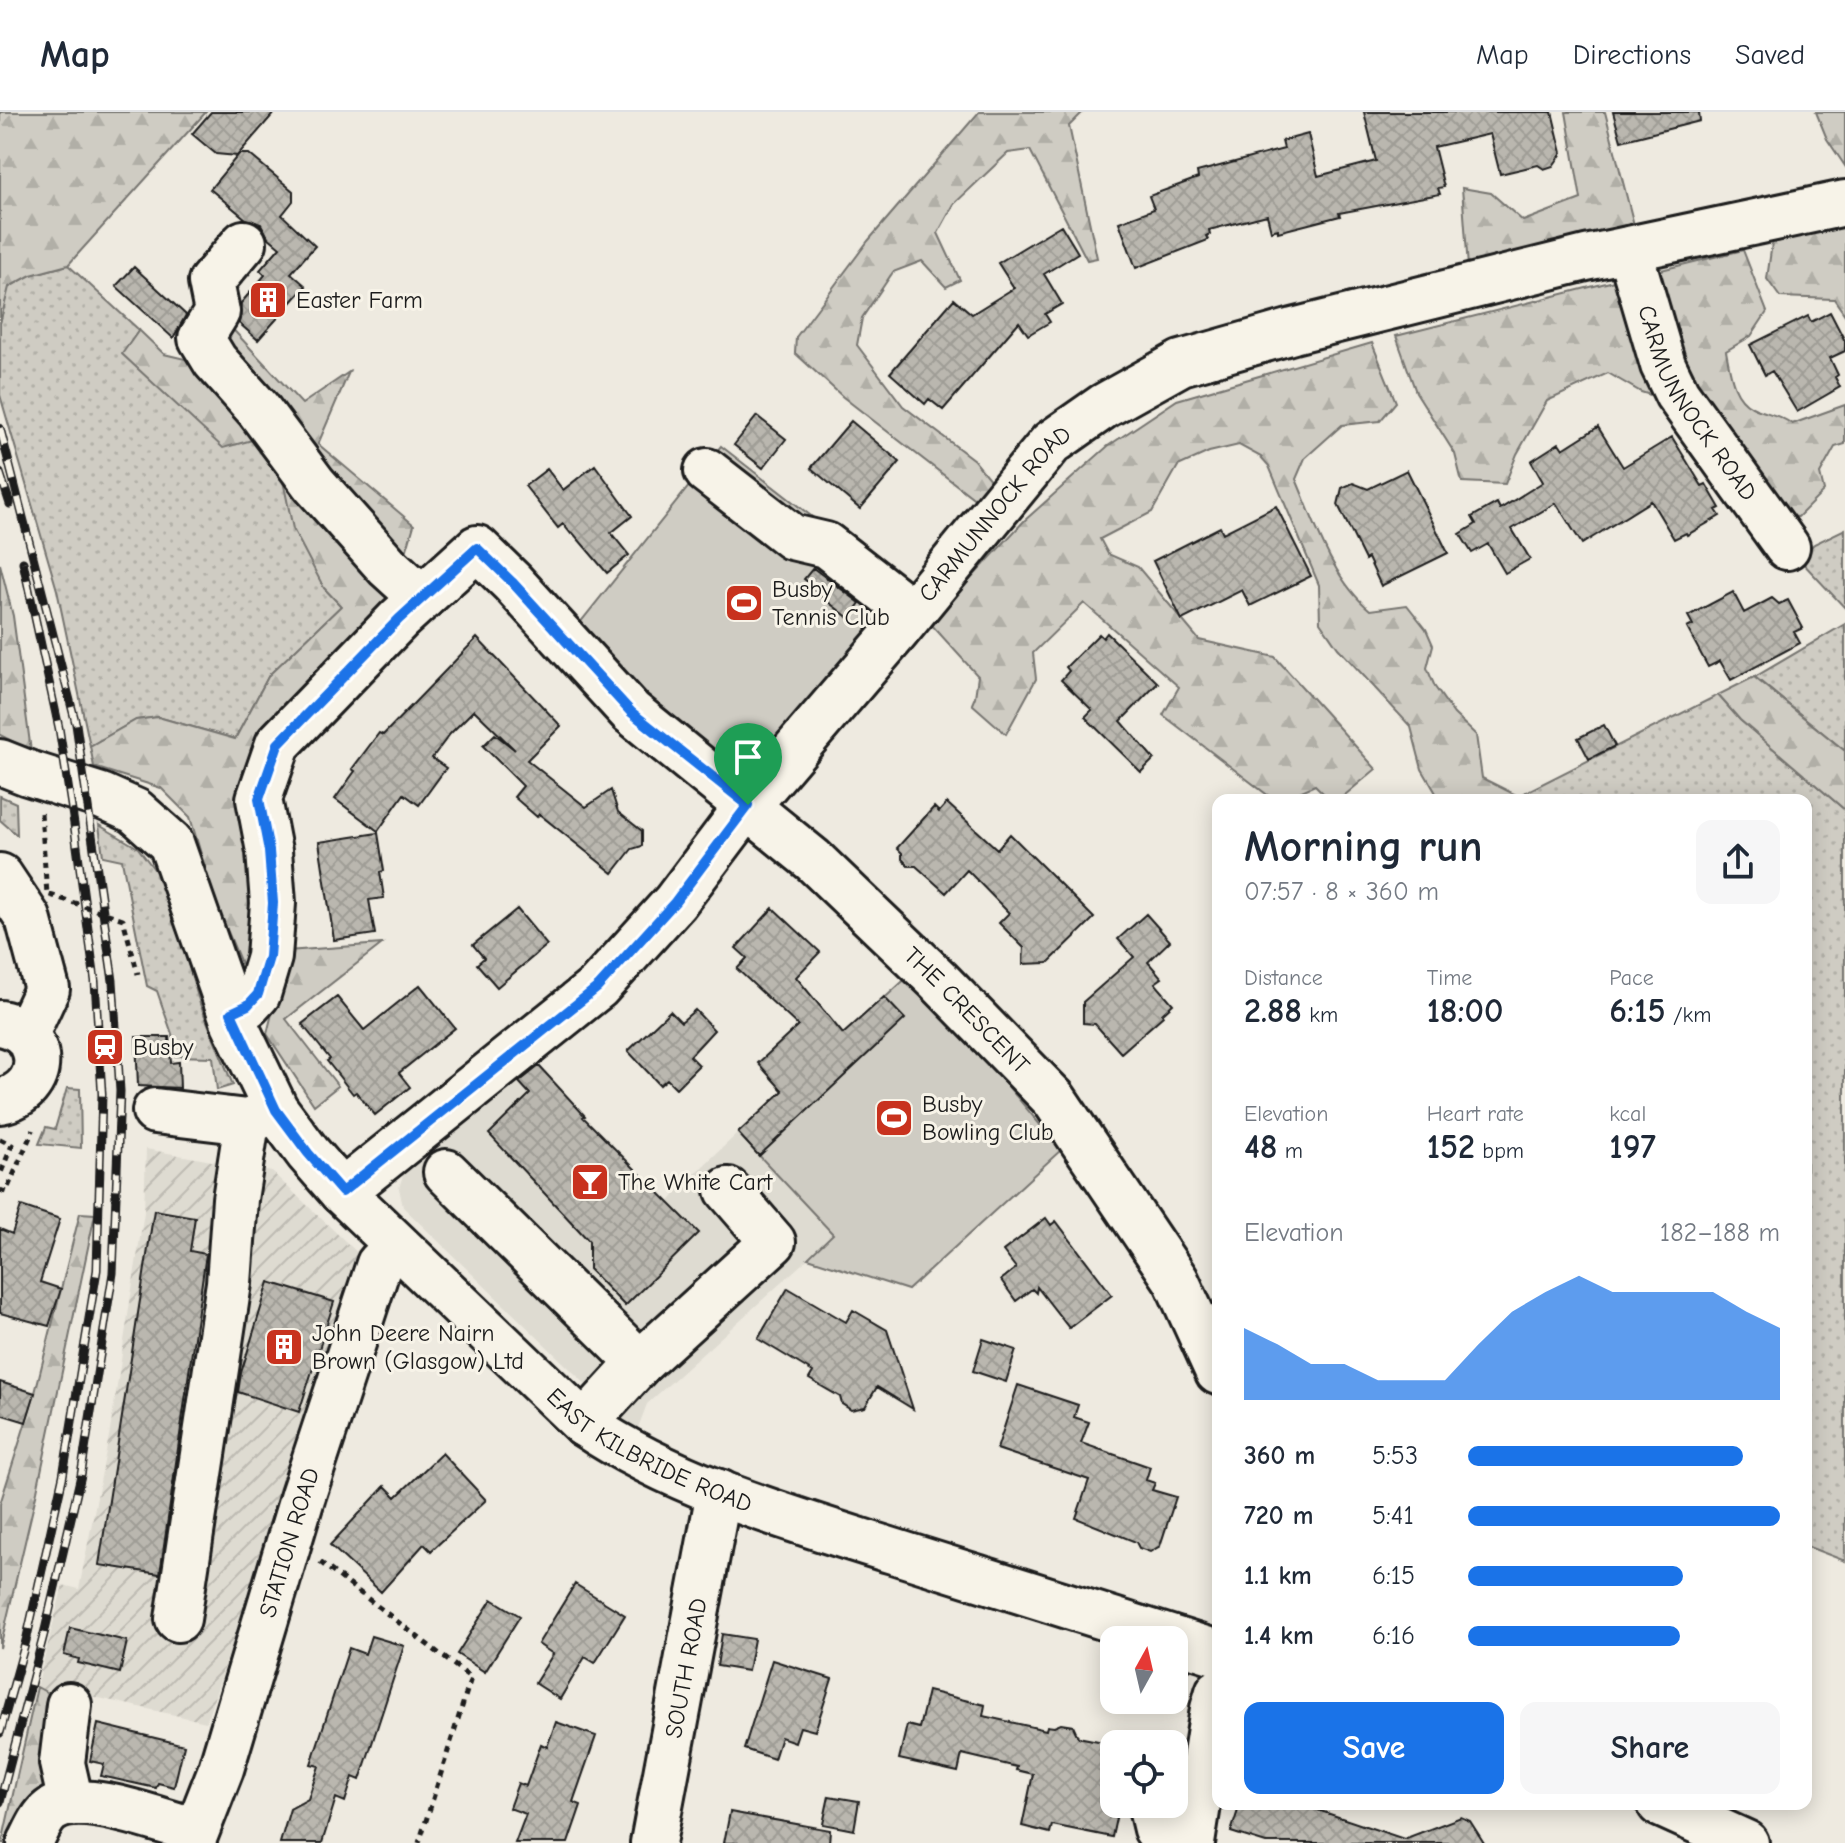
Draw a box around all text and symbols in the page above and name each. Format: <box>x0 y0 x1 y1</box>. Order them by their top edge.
text: Map <box>40 33 110 77</box>
text: Map <box>1476 39 1529 71</box>
text: Directions <box>1573 39 1691 71</box>
text: Saved <box>1735 39 1805 71</box>
building icon: Easter Farm <box>247 279 289 321</box>
place label: Easter Farm <box>296 286 423 314</box>
street label: CARMUNNOCK ROAD <box>1632 302 1763 506</box>
street label: CARMUNNOCK ROAD <box>913 420 1076 607</box>
place label: Busby Tennis Club <box>772 575 890 631</box>
sports icon: Busby Tennis Club <box>723 582 765 624</box>
pin <box>714 723 782 805</box>
icon: arrive <box>726 735 770 779</box>
button: share <box>1696 820 1780 904</box>
text: Morning run <box>1244 821 1483 872</box>
text: 07:57 · 8 × 360 m <box>1244 877 1439 907</box>
street label: THE CRESCENT <box>898 941 1036 1080</box>
text: Distance <box>1244 965 1323 991</box>
text: Time <box>1427 965 1472 991</box>
text: Pace <box>1609 965 1654 991</box>
text: 2.88 <box>1244 991 1302 1031</box>
text: 18:00 <box>1427 991 1503 1031</box>
text: 6:15 <box>1609 991 1666 1031</box>
text: km <box>1302 1002 1338 1028</box>
text: /km <box>1666 1002 1711 1028</box>
station icon: Busby <box>84 1026 126 1068</box>
place label: Busby <box>133 1033 194 1061</box>
place label: Busby Bowling Club <box>922 1090 1054 1146</box>
sports icon: Busby Bowling Club <box>873 1097 915 1139</box>
text: Elevation <box>1244 1101 1328 1127</box>
text: Heart rate <box>1427 1101 1524 1127</box>
text: kcal <box>1609 1101 1646 1127</box>
text: 48 <box>1244 1127 1277 1167</box>
text: 152 <box>1427 1127 1475 1167</box>
text: 197 <box>1609 1127 1656 1167</box>
text: m <box>1277 1138 1303 1164</box>
text: bpm <box>1475 1138 1524 1164</box>
bar icon: The White Cart <box>569 1161 611 1203</box>
place label: The White Cart <box>618 1168 773 1196</box>
text: Elevation <box>1244 1218 1344 1248</box>
text: 182–188 m <box>1660 1218 1780 1248</box>
place label: John Deere Nairn Brown (Glasgow) Ltd <box>312 1319 524 1375</box>
building icon: John Deere Nairn Brown (Glasgow) Ltd <box>263 1326 305 1368</box>
street label: EAST KILBRIDE ROAD <box>541 1382 756 1518</box>
text: 360 m <box>1244 1441 1315 1471</box>
text: 5:53 <box>1372 1441 1418 1471</box>
street label: STATION ROAD <box>253 1464 325 1621</box>
text: 720 m <box>1244 1501 1313 1531</box>
text: 5:41 <box>1372 1501 1414 1531</box>
text: 1.1 km <box>1244 1561 1312 1591</box>
text: 6:15 <box>1372 1561 1415 1591</box>
street label: SOUTH ROAD <box>659 1596 713 1740</box>
text: 1.4 km <box>1244 1621 1314 1651</box>
text: 6:16 <box>1372 1621 1415 1651</box>
north arrow <box>1100 1626 1188 1714</box>
map controls <box>1100 1626 1188 1818</box>
button: Save <box>1244 1702 1504 1794</box>
button: Share <box>1520 1702 1780 1794</box>
button: locate <box>1100 1730 1188 1818</box>

